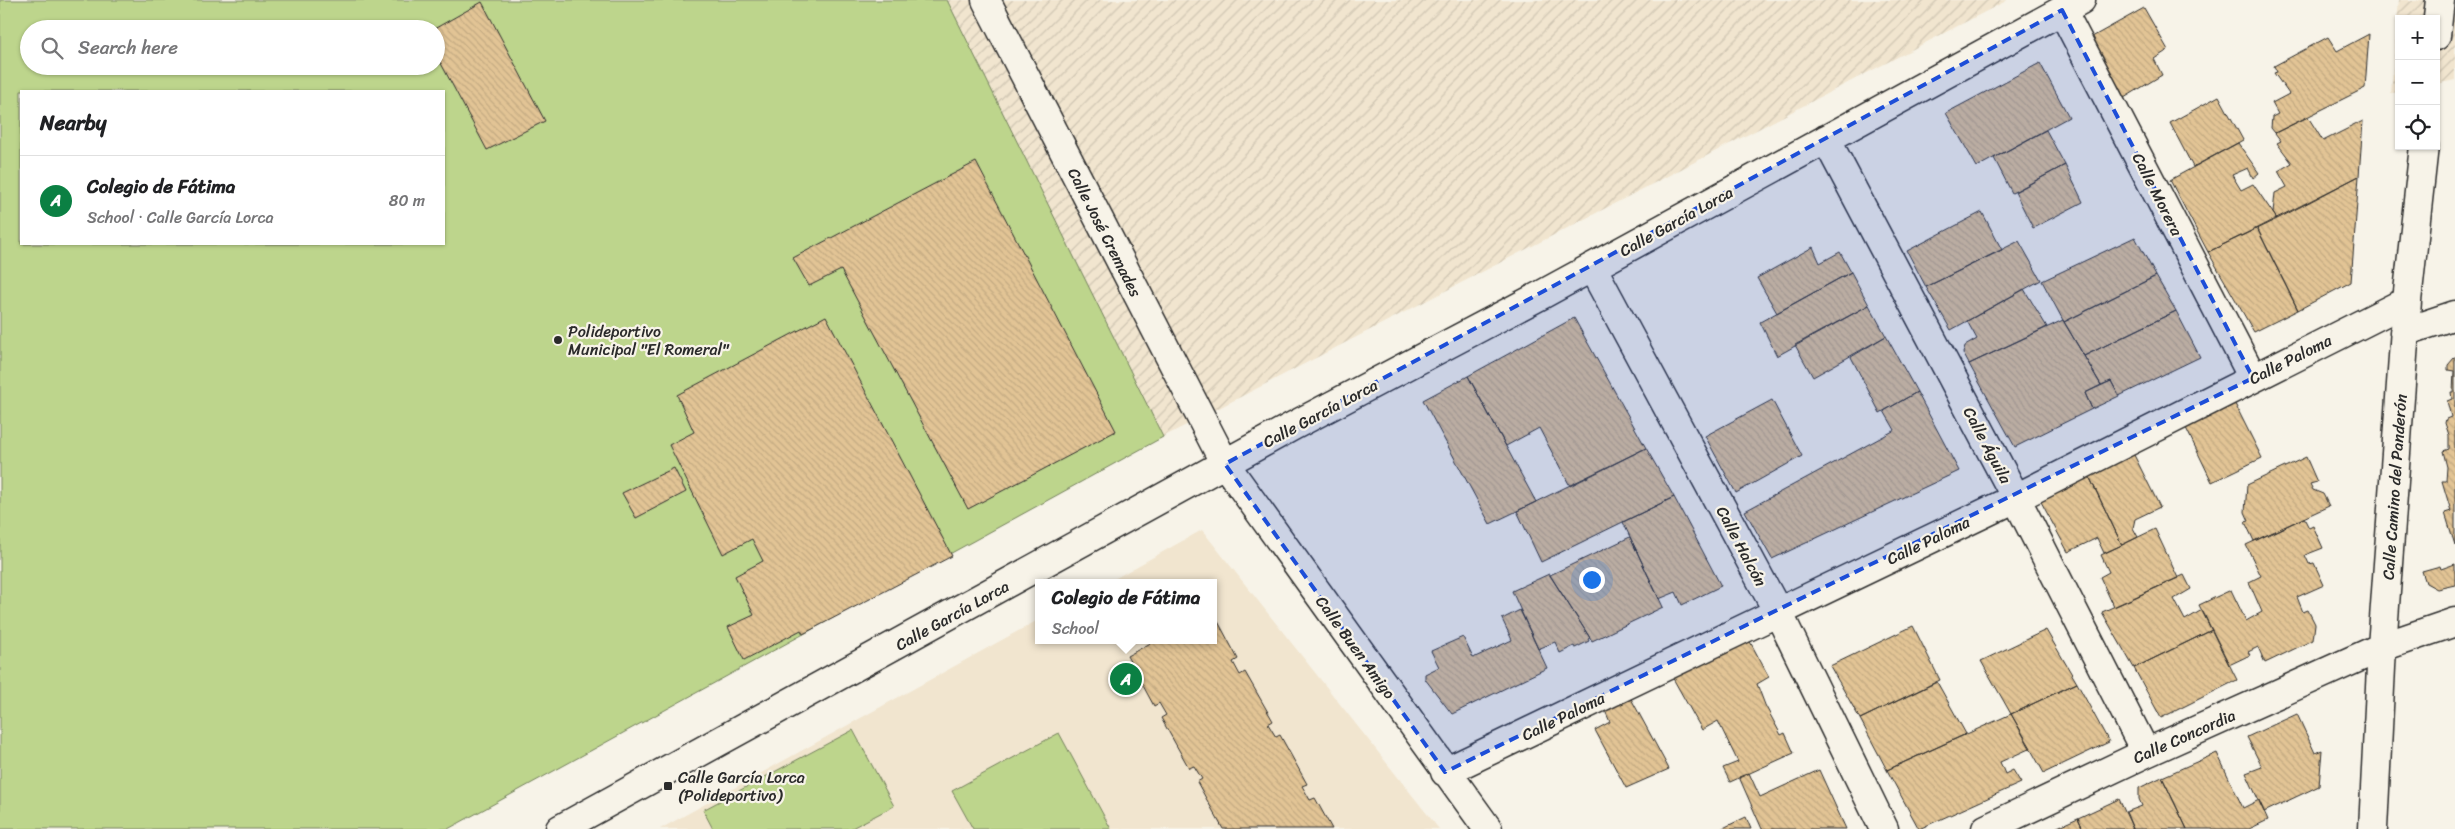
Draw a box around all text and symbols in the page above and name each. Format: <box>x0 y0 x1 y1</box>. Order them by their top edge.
map controls <box>2395 15 2440 150</box>
button: + <box>2395 15 2440 60</box>
search box <box>20 20 445 75</box>
text: Search here <box>78 31 178 64</box>
icon: search <box>38 34 66 62</box>
button: − <box>2395 60 2440 105</box>
text: Nearby <box>40 104 106 142</box>
button: locate <box>2395 105 2440 150</box>
street label: Calle Morera <box>2124 147 2191 242</box>
street label: Calle José Cremades <box>1059 162 1150 303</box>
text: Colegio de Fátima <box>87 170 235 203</box>
street label: Calle García Lorca <box>1614 178 1739 265</box>
text: A <box>51 186 61 215</box>
text: 80 m <box>389 186 425 215</box>
text: School · Calle García Lorca <box>87 203 274 232</box>
place label: Polideportivo Municipal "El Romeral" <box>568 317 730 364</box>
street label: Calle Paloma <box>2244 326 2338 393</box>
marker: Polideportivo Municipal "El Romeral" <box>552 334 564 346</box>
street label: Calle García Lorca <box>1257 371 1383 456</box>
street label: Calle Camino del Panderón <box>2374 393 2415 581</box>
street label: Calle Águila <box>1955 401 2020 490</box>
street label: Calle Halcón <box>1708 500 1775 592</box>
street label: Calle Paloma <box>1881 507 1976 573</box>
your location <box>1579 567 1605 593</box>
street label: Calle García Lorca <box>890 572 1015 659</box>
popup <box>1035 579 1217 644</box>
text: Colegio de Fátima <box>1052 581 1200 614</box>
street label: Calle Buen Amigo <box>1308 589 1403 705</box>
text: School <box>1052 614 1099 643</box>
pin: A <box>1110 660 1142 698</box>
street label: Calle Paloma <box>1516 683 1611 749</box>
street label: Calle Concordia <box>2128 701 2240 772</box>
place label: Calle García Lorca (Polideportivo) <box>678 763 805 810</box>
marker: Calle García Lorca (Polideportivo) <box>662 780 674 792</box>

